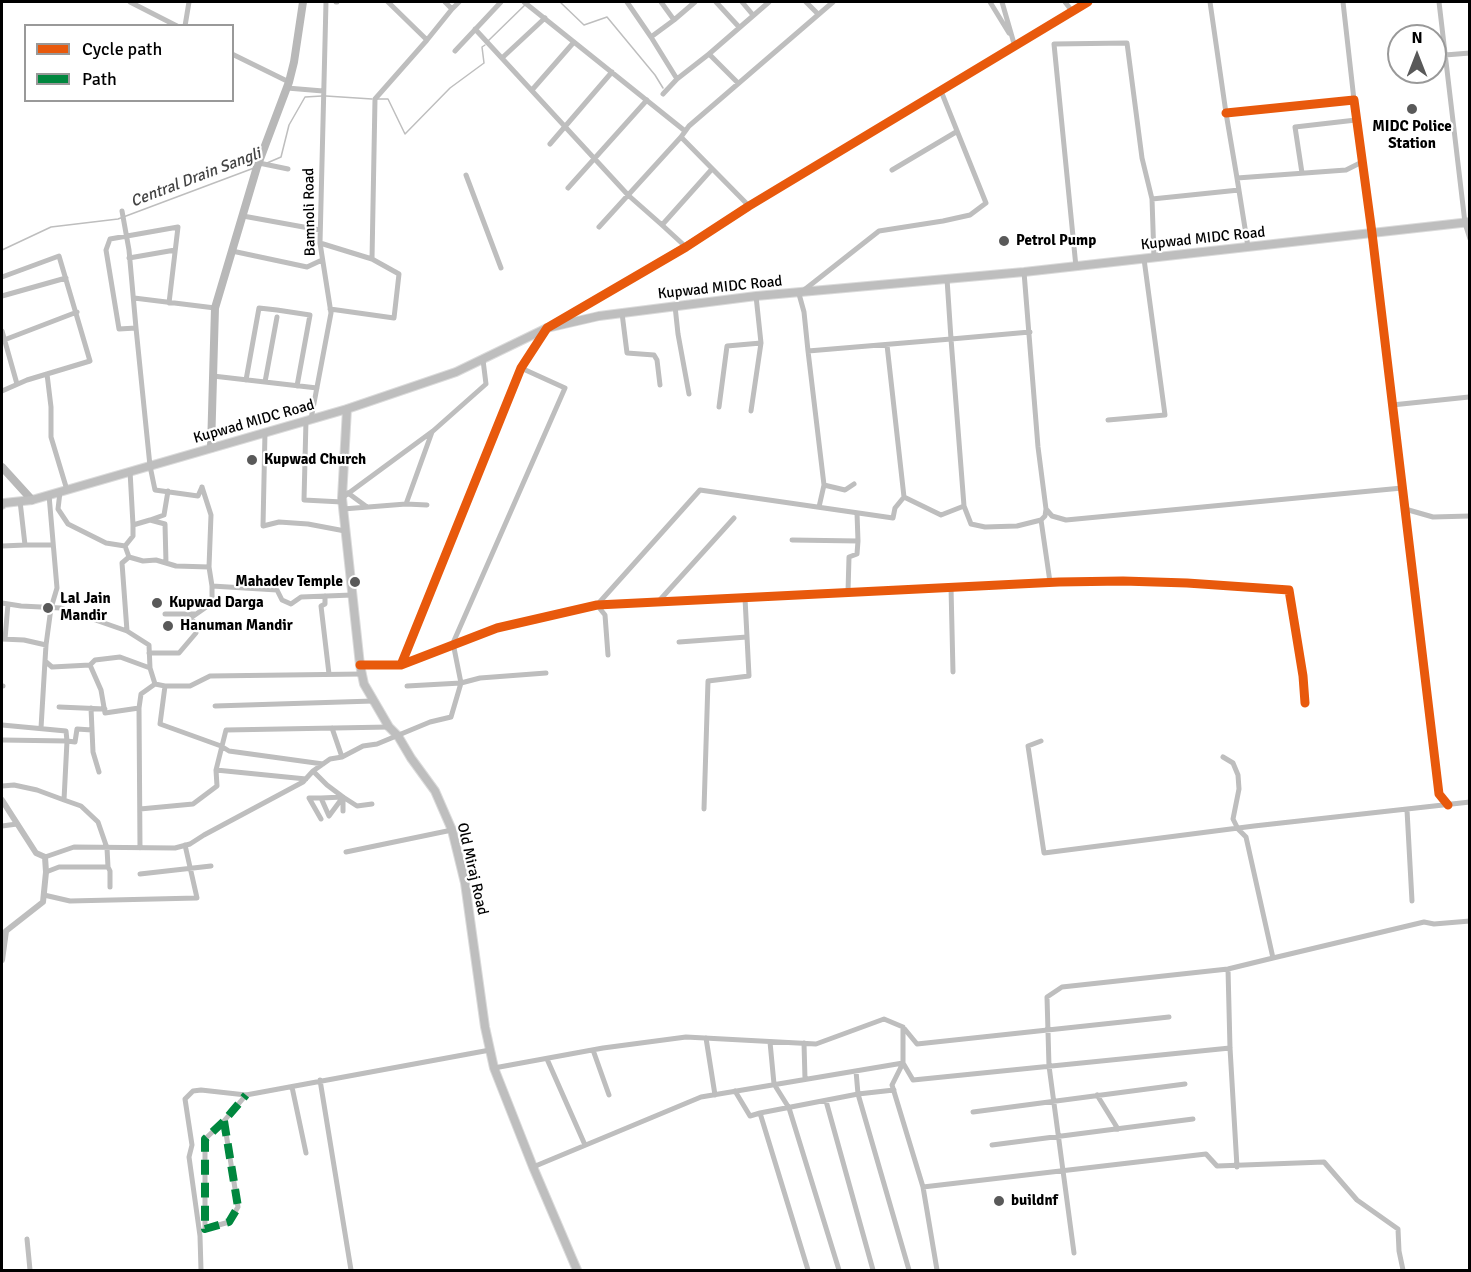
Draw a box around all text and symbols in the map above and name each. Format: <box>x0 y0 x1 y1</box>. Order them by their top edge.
legend <box>24 24 234 102</box>
north arrow <box>1387 24 1447 84</box>
text: N <box>1411 28 1423 48</box>
text: Cycle path <box>82 38 162 60</box>
text: Path <box>82 68 117 90</box>
marker: MIDC Police Station <box>1405 102 1419 116</box>
place label: MIDC Police Station <box>1372 118 1452 153</box>
water label: Central Drain Sangli <box>128 144 264 212</box>
street label: Bamnoli Road <box>300 168 320 256</box>
street label: Kupwad MIDC Road <box>1140 224 1266 254</box>
place label: Petrol Pump <box>1016 232 1096 250</box>
marker: Petrol Pump <box>997 234 1011 248</box>
street label: Kupwad MIDC Road <box>657 273 783 303</box>
street label: Kupwad MIDC Road <box>191 396 317 448</box>
place label: Kupwad Church <box>264 451 366 469</box>
marker: Kupwad Church <box>245 453 259 467</box>
place label: Mahadev Temple <box>235 573 343 591</box>
marker: Mahadev Temple <box>348 575 362 589</box>
place label: Lal Jain Mandir <box>60 590 111 625</box>
place label: Kupwad Darga <box>169 594 264 612</box>
marker: Kupwad Darga <box>150 596 164 610</box>
marker: Lal Jain Mandir <box>41 601 55 615</box>
place label: Hanuman Mandir <box>180 617 293 635</box>
marker: Hanuman Mandir <box>161 619 175 633</box>
street label: Old Miraj Road <box>453 821 491 917</box>
place label: buildnf <box>1011 1192 1058 1210</box>
marker: buildnf <box>992 1194 1006 1208</box>

